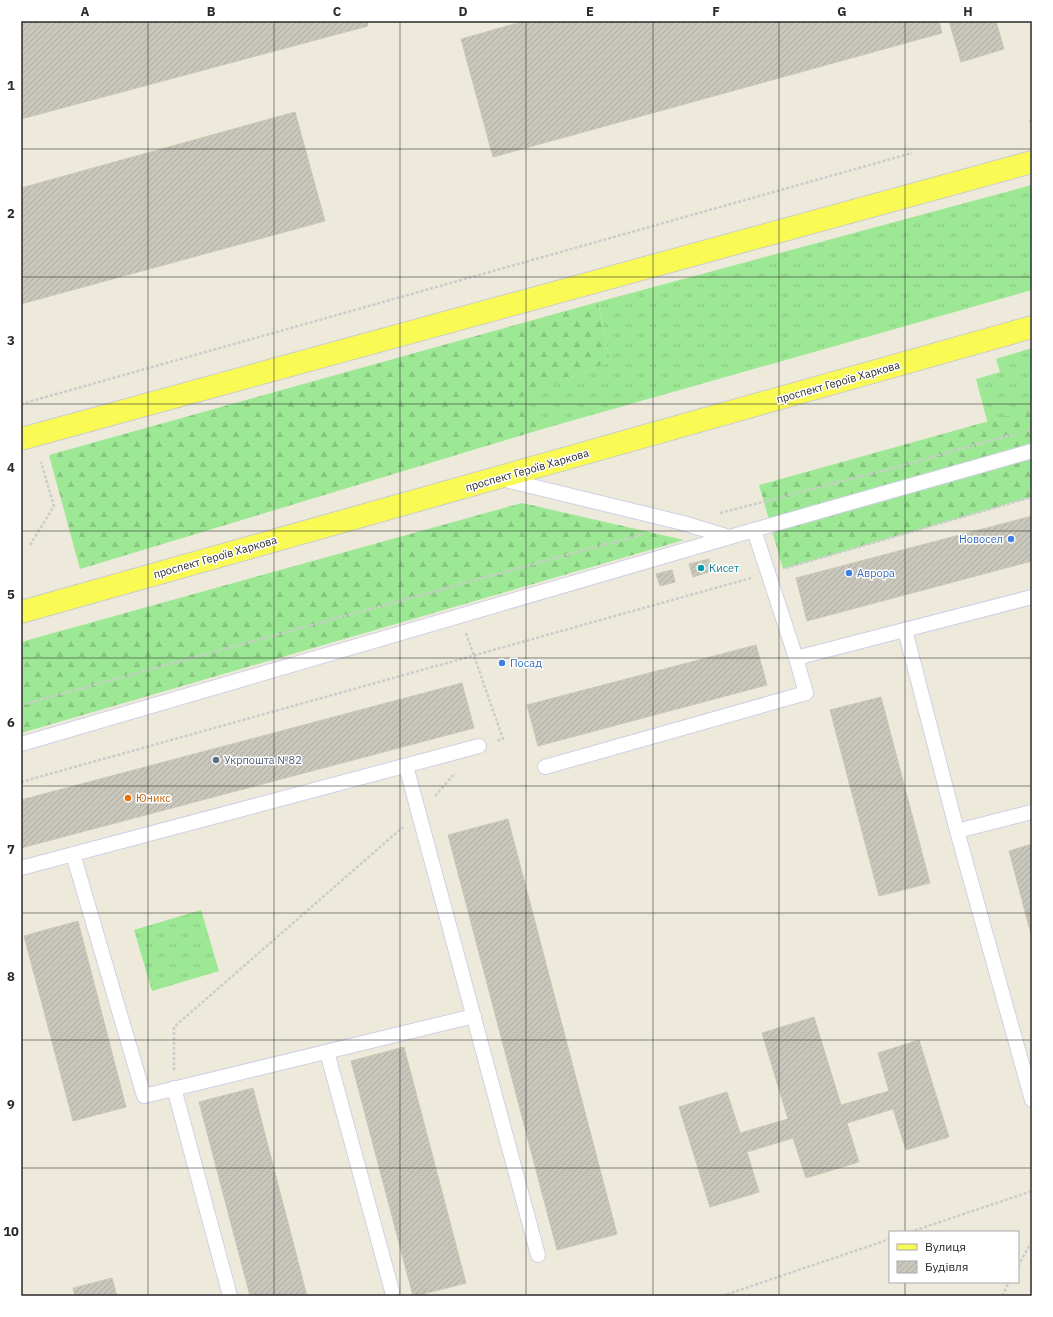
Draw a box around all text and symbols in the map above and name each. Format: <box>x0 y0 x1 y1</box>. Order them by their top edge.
text: A <box>81 3 90 20</box>
text: B <box>207 3 216 20</box>
text: C <box>333 3 342 20</box>
text: D <box>458 3 468 20</box>
text: E <box>586 3 594 20</box>
text: F <box>712 3 720 20</box>
text: G <box>837 3 847 20</box>
text: H <box>963 3 973 20</box>
text: 1 <box>7 77 15 94</box>
text: 2 <box>7 205 15 222</box>
text: 3 <box>7 332 15 349</box>
street label: проспект Героїв Харкова <box>775 358 902 406</box>
street label: проспект Героїв Харкова <box>464 446 591 494</box>
text: 4 <box>7 459 15 476</box>
place label: Новосел <box>959 532 1003 546</box>
street label: проспект Героїв Харкова <box>152 533 279 581</box>
marker: Новосел <box>1006 534 1016 544</box>
place label: Кисет <box>709 561 739 575</box>
marker: Кисет <box>696 563 706 573</box>
place label: Аврора <box>857 566 895 580</box>
marker: Аврора <box>844 568 854 578</box>
text: 5 <box>7 586 15 603</box>
place label: Посад <box>510 656 542 670</box>
marker: Посад <box>497 658 507 668</box>
text: 6 <box>7 714 15 731</box>
place label: Укрпошта №82 <box>224 753 302 767</box>
marker: Укрпошта №82 <box>211 755 221 765</box>
place label: Юникс <box>136 791 171 805</box>
marker: Юникс <box>123 793 133 803</box>
text: 7 <box>7 841 15 858</box>
text: 8 <box>7 968 15 985</box>
text: 9 <box>7 1096 15 1113</box>
text: 10 <box>3 1223 19 1240</box>
legend <box>889 1231 1019 1283</box>
text: Вулиця <box>925 1239 966 1254</box>
text: Будівля <box>925 1259 968 1274</box>

